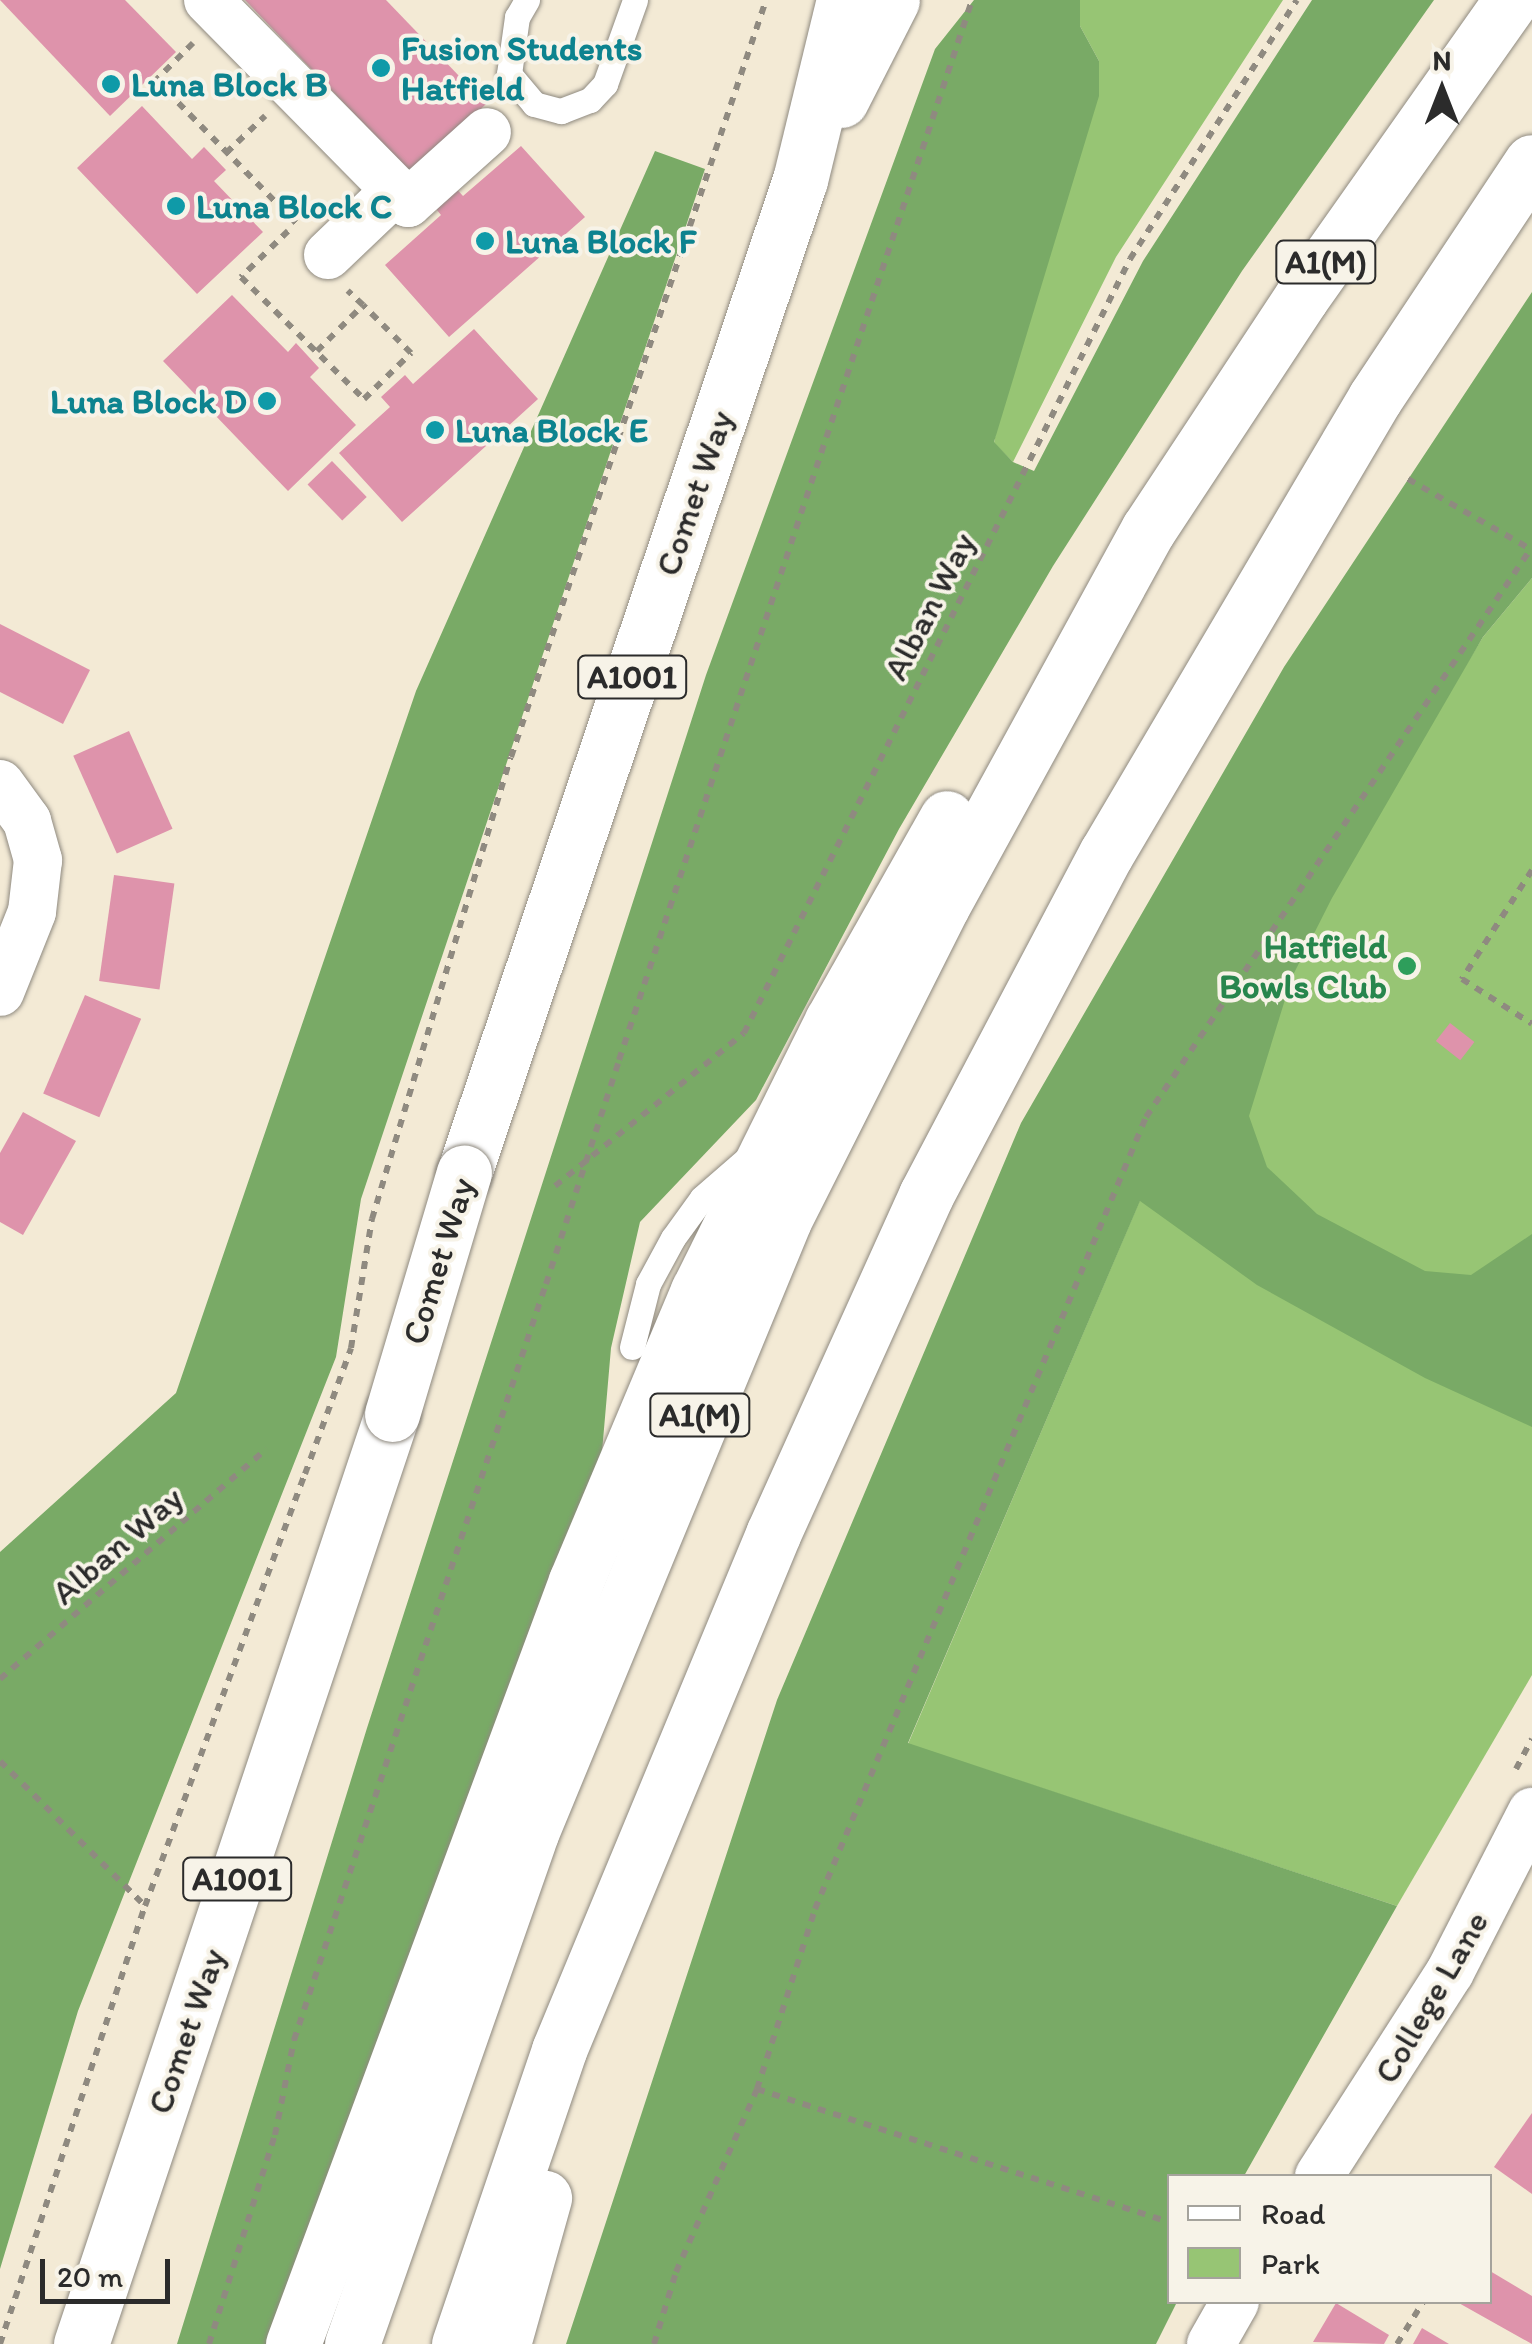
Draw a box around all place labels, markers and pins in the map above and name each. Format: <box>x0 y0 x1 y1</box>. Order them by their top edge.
place label: Fusion Students Hatfield <box>401 27 643 109</box>
marker: Fusion Students Hatfield <box>370 57 392 79</box>
place label: Luna Block B <box>131 63 328 105</box>
marker: Luna Block B <box>100 73 122 95</box>
place label: Luna Block C <box>196 185 392 227</box>
marker: Luna Block C <box>165 195 187 217</box>
place label: Luna Block F <box>505 220 697 262</box>
marker: Luna Block F <box>474 230 496 252</box>
place label: Luna Block D <box>50 380 247 422</box>
marker: Luna Block D <box>256 390 278 412</box>
place label: Luna Block E <box>455 409 648 451</box>
marker: Luna Block E <box>424 419 446 441</box>
place label: Hatfield Bowls Club <box>1219 925 1387 1007</box>
marker: Hatfield Bowls Club <box>1396 955 1418 977</box>

